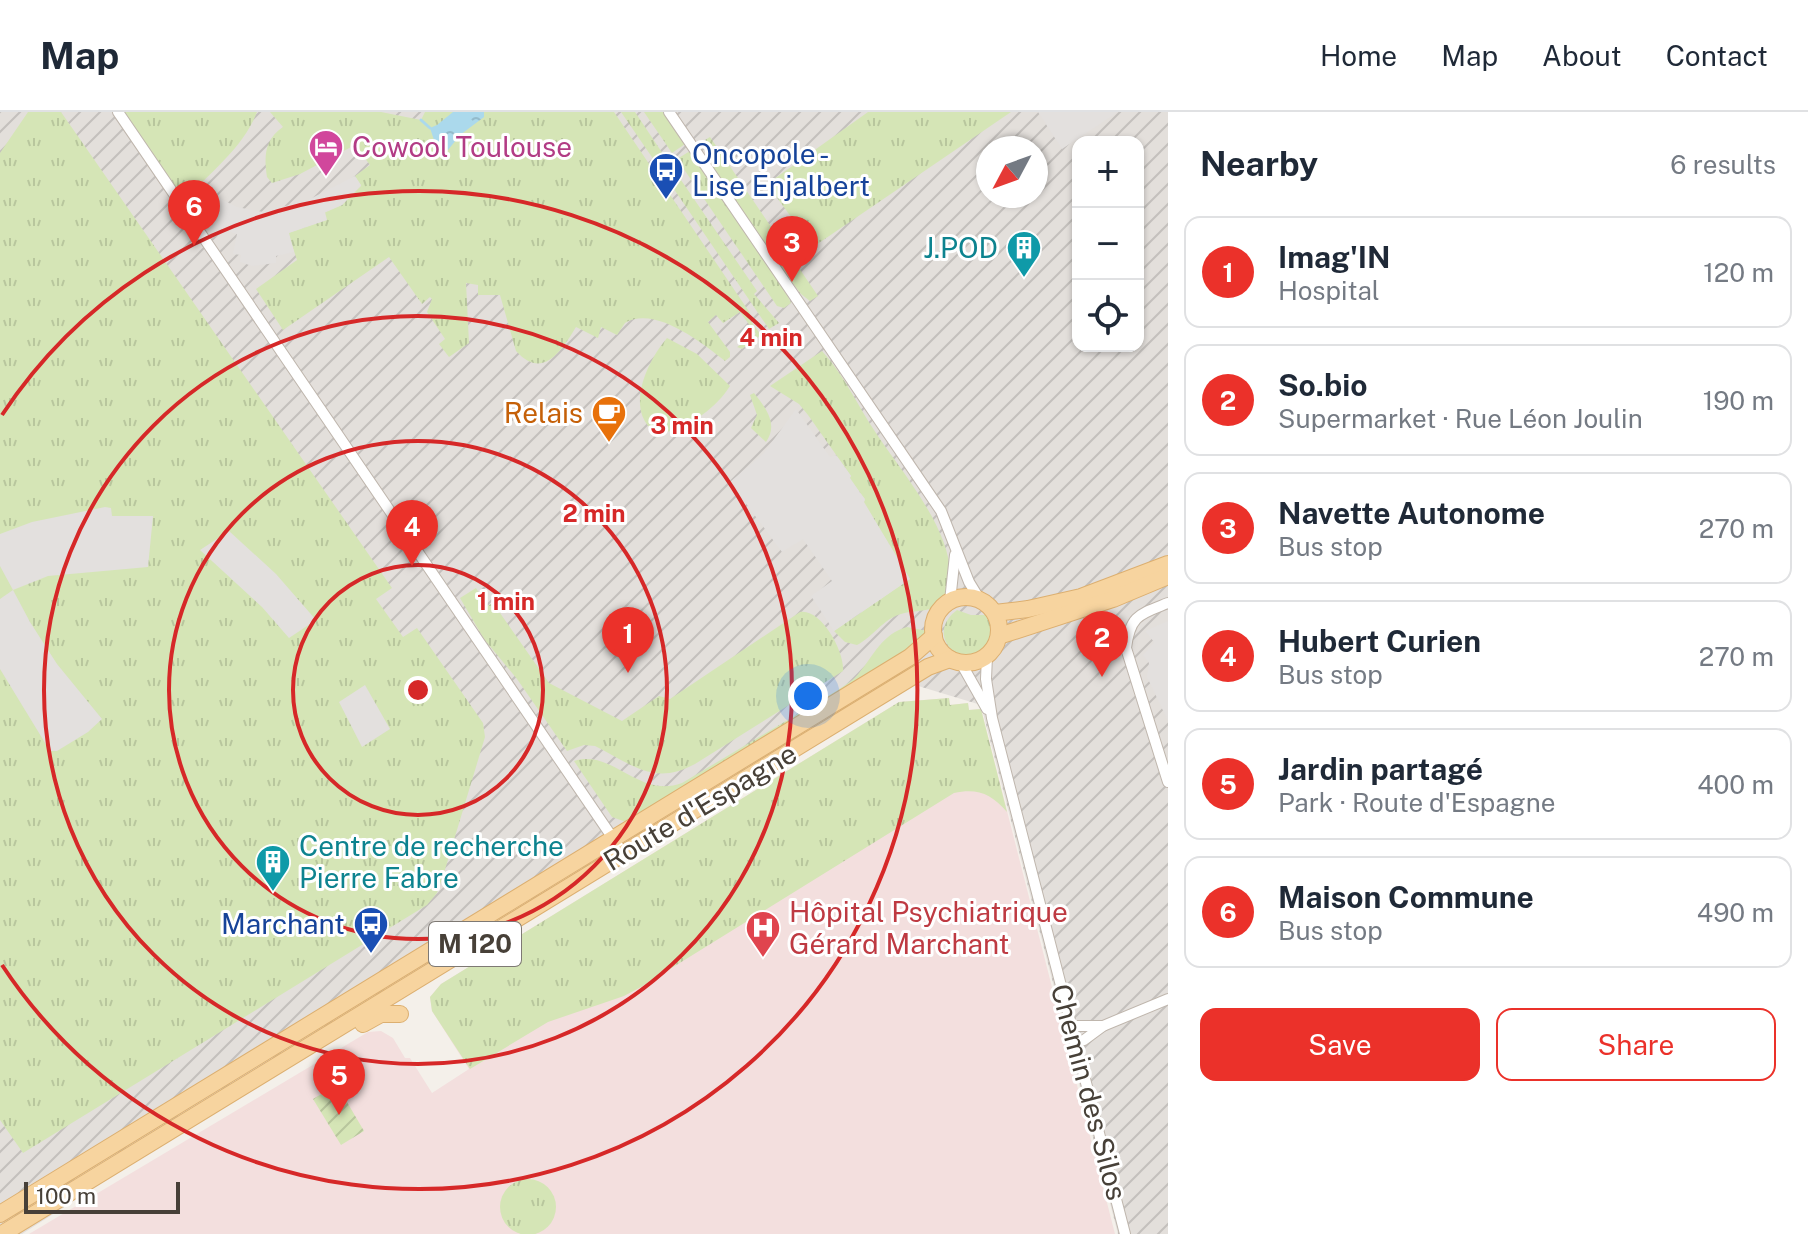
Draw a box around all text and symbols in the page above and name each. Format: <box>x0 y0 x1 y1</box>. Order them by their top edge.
text: Map <box>40 33 119 78</box>
text: Home <box>1320 39 1397 72</box>
text: Map <box>1441 39 1498 72</box>
text: About <box>1542 39 1622 72</box>
text: Contact <box>1666 39 1768 72</box>
hotel icon: Cowool Toulouse <box>307 128 345 178</box>
place label: Cowool Toulouse <box>352 130 572 163</box>
north arrow <box>976 136 1048 208</box>
map controls <box>1072 136 1144 352</box>
button: + <box>1072 136 1144 208</box>
place label: Oncopole - Lise Enjalbert <box>692 137 870 202</box>
text: Nearby <box>1200 144 1318 184</box>
text: 6 results <box>1670 149 1776 180</box>
bus stop icon: Oncopole - Lise Enjalbert <box>647 151 685 201</box>
pin: 6 <box>168 180 220 246</box>
button: − <box>1072 208 1144 280</box>
pin: 3 <box>766 216 818 282</box>
building icon: J.POD <box>1005 229 1043 279</box>
place label: J.POD <box>923 231 998 264</box>
text: Imag'IN <box>1278 239 1391 275</box>
text: 1 <box>1222 257 1234 288</box>
text: 120 m <box>1703 257 1774 288</box>
text: Hospital <box>1278 275 1380 306</box>
button: locate <box>1072 280 1144 352</box>
text: 4 min <box>739 323 803 351</box>
text: So.bio <box>1278 367 1367 403</box>
text: 2 <box>1220 385 1236 416</box>
text: 190 m <box>1703 385 1774 416</box>
cafe icon: Relais <box>590 394 628 444</box>
place label: Relais <box>504 396 583 429</box>
text: Supermarket · Rue Léon Joulin <box>1278 403 1643 434</box>
text: 3 min <box>650 411 714 439</box>
text: Navette Autonome <box>1278 495 1545 531</box>
text: 2 min <box>563 499 625 527</box>
pin: 4 <box>386 500 438 566</box>
text: 3 <box>1219 513 1237 544</box>
text: 270 m <box>1699 513 1774 544</box>
text: Bus stop <box>1278 531 1383 562</box>
text: 1 min <box>477 587 535 615</box>
pin: 1 <box>602 607 654 673</box>
pin: 2 <box>1076 611 1128 677</box>
text: Hubert Curien <box>1278 623 1481 659</box>
text: 4 <box>1219 641 1237 672</box>
text: 270 m <box>1699 641 1774 672</box>
text: Bus stop <box>1278 659 1383 690</box>
centre of rings <box>404 676 432 704</box>
your location <box>788 676 828 716</box>
street label: Route d'Espagne <box>597 736 802 877</box>
text: Jardin partagé <box>1278 751 1483 787</box>
text: 5 <box>1219 769 1237 800</box>
text: 400 m <box>1697 769 1774 800</box>
text: Park · Route d'Espagne <box>1278 787 1555 818</box>
place label: Centre de recherche Pierre Fabre <box>299 829 564 894</box>
building icon: Centre de recherche Pierre Fabre <box>254 843 292 893</box>
text: Maison Commune <box>1278 879 1534 915</box>
place label: Hôpital Psychiatrique Gérard Marchant <box>789 895 1068 960</box>
text: 6 <box>1219 897 1237 928</box>
text: 490 m <box>1697 897 1774 928</box>
bus stop icon: Marchant <box>352 905 390 955</box>
place label: Marchant <box>221 907 345 940</box>
hospital icon: Hôpital Psychiatrique Gérard Marchant <box>744 909 782 959</box>
text: Bus stop <box>1278 915 1383 946</box>
road number: M 120 <box>429 922 521 966</box>
street label: Chemin des Silos <box>1045 980 1134 1203</box>
button: Save <box>1200 1008 1480 1081</box>
button: Share <box>1496 1008 1776 1081</box>
pin: 5 <box>313 1049 365 1115</box>
scale bar <box>24 1178 180 1214</box>
text: 100 m <box>36 1183 96 1209</box>

